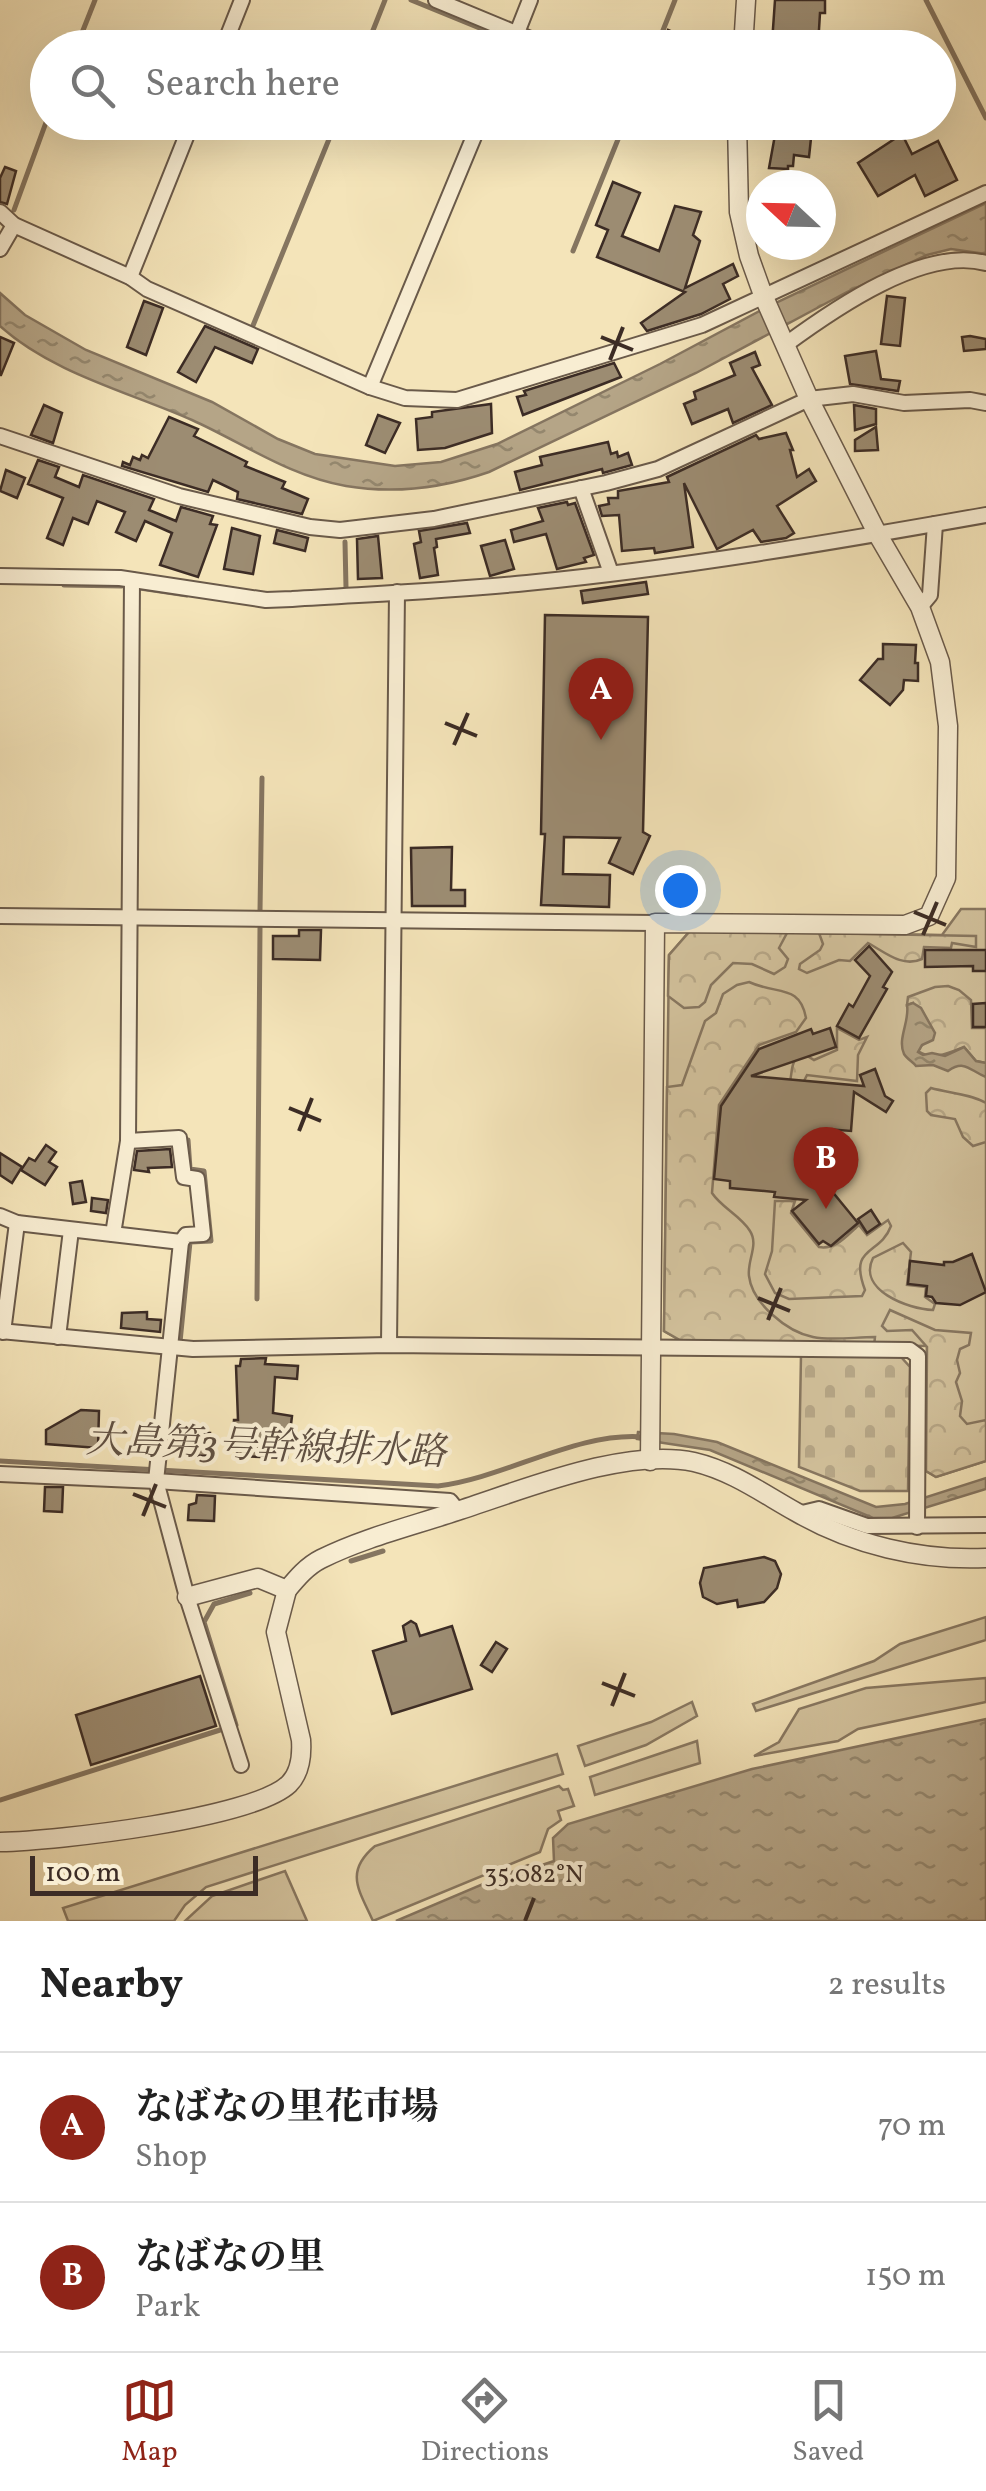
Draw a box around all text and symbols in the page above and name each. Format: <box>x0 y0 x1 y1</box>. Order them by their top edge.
search box <box>30 30 956 140</box>
icon: search <box>65 58 120 113</box>
text: Search here <box>145 59 340 112</box>
north arrow <box>746 170 836 260</box>
pin: A <box>568 658 634 740</box>
your location <box>655 865 706 916</box>
pin: B <box>794 1126 858 1209</box>
water label: 大島第3号幹線排水路 <box>85 1416 450 1481</box>
scale bar <box>30 1851 258 1896</box>
text: 100 m <box>45 1854 120 1893</box>
text: 35.082°N <box>484 1858 584 1893</box>
text: Nearby <box>40 1957 183 2016</box>
text: 2 results <box>828 1964 946 2008</box>
text: なばなの里花市場 <box>135 2083 439 2136</box>
text: A <box>61 2105 84 2149</box>
text: 70 m <box>878 2105 946 2149</box>
text: Shop <box>135 2136 207 2180</box>
text: なばなの里 <box>135 2233 325 2286</box>
text: B <box>62 2255 83 2299</box>
text: 150 m <box>865 2255 946 2299</box>
text: Park <box>135 2286 200 2330</box>
tab: Map <box>122 2373 178 2472</box>
tab: Directions <box>421 2373 549 2472</box>
tab: Saved <box>792 2373 864 2472</box>

